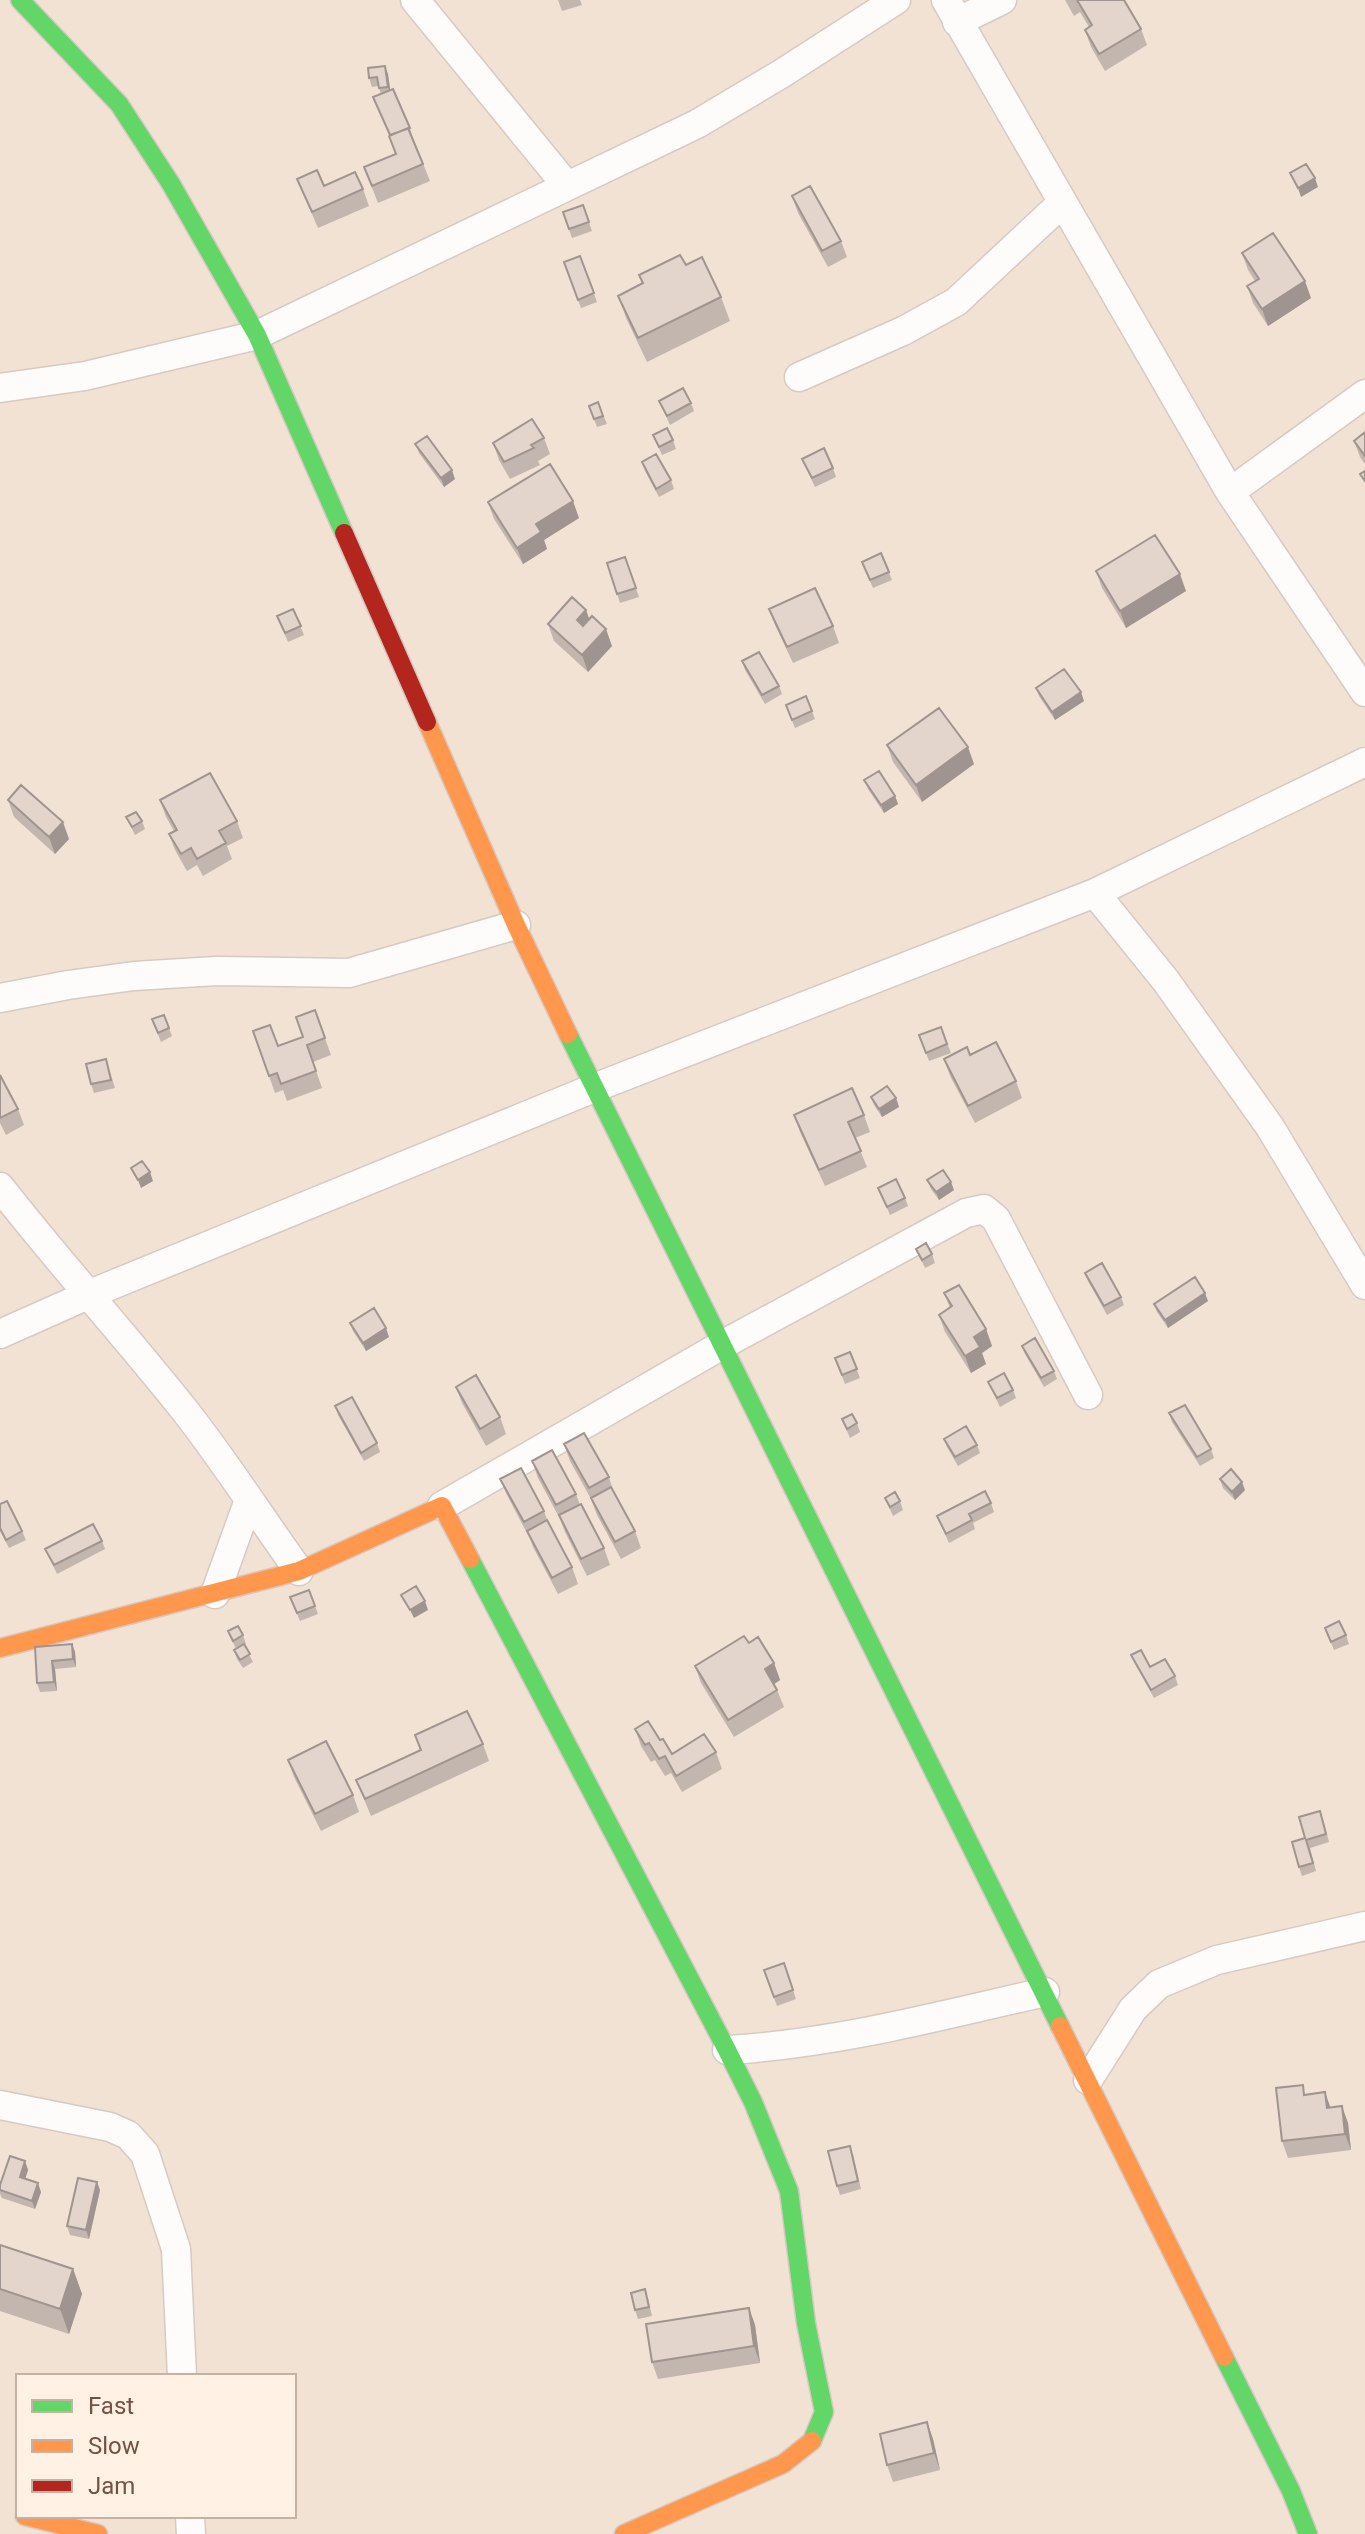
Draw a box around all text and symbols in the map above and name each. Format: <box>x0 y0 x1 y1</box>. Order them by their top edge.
legend <box>16 2374 296 2518</box>
text: Fast <box>88 2392 134 2420</box>
text: Slow <box>88 2432 140 2460</box>
text: Jam <box>88 2472 135 2500</box>

